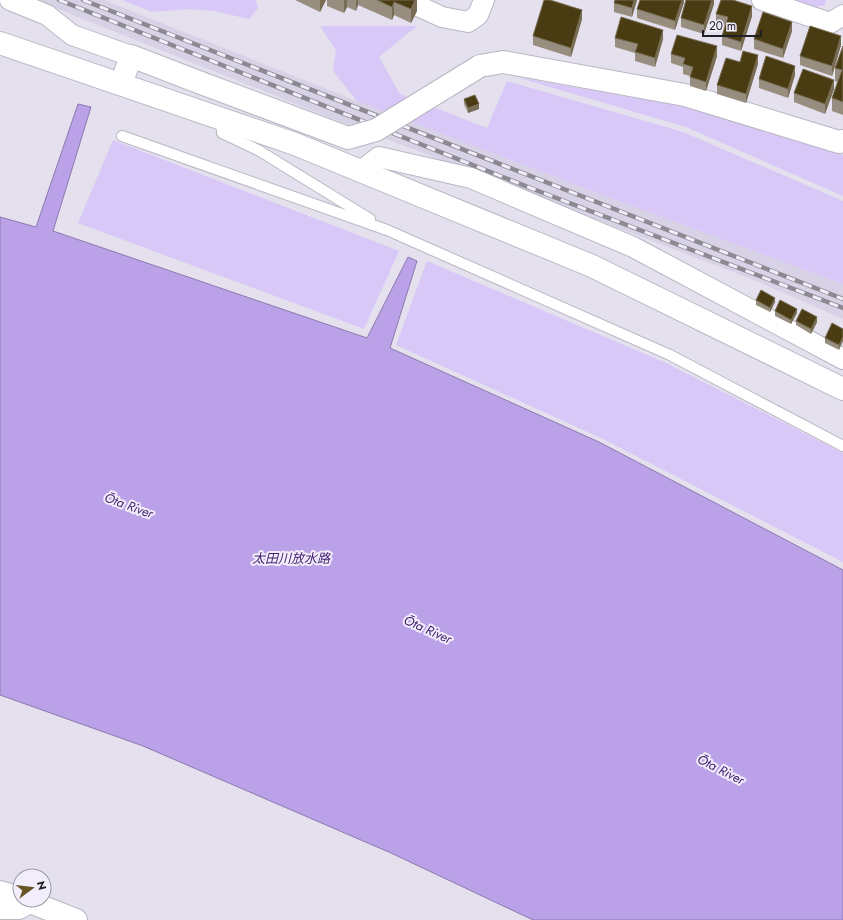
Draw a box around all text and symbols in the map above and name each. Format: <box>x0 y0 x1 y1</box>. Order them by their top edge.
scale bar <box>703 12 761 38</box>
text: 20 m <box>709 17 736 35</box>
water label: Ōta River <box>102 488 156 523</box>
water label: 太田川放水路 <box>252 549 331 568</box>
water label: Ōta River <box>401 610 455 649</box>
water label: Ōta River <box>694 749 748 790</box>
north arrow <box>12 868 52 908</box>
text: N <box>33 879 51 892</box>

